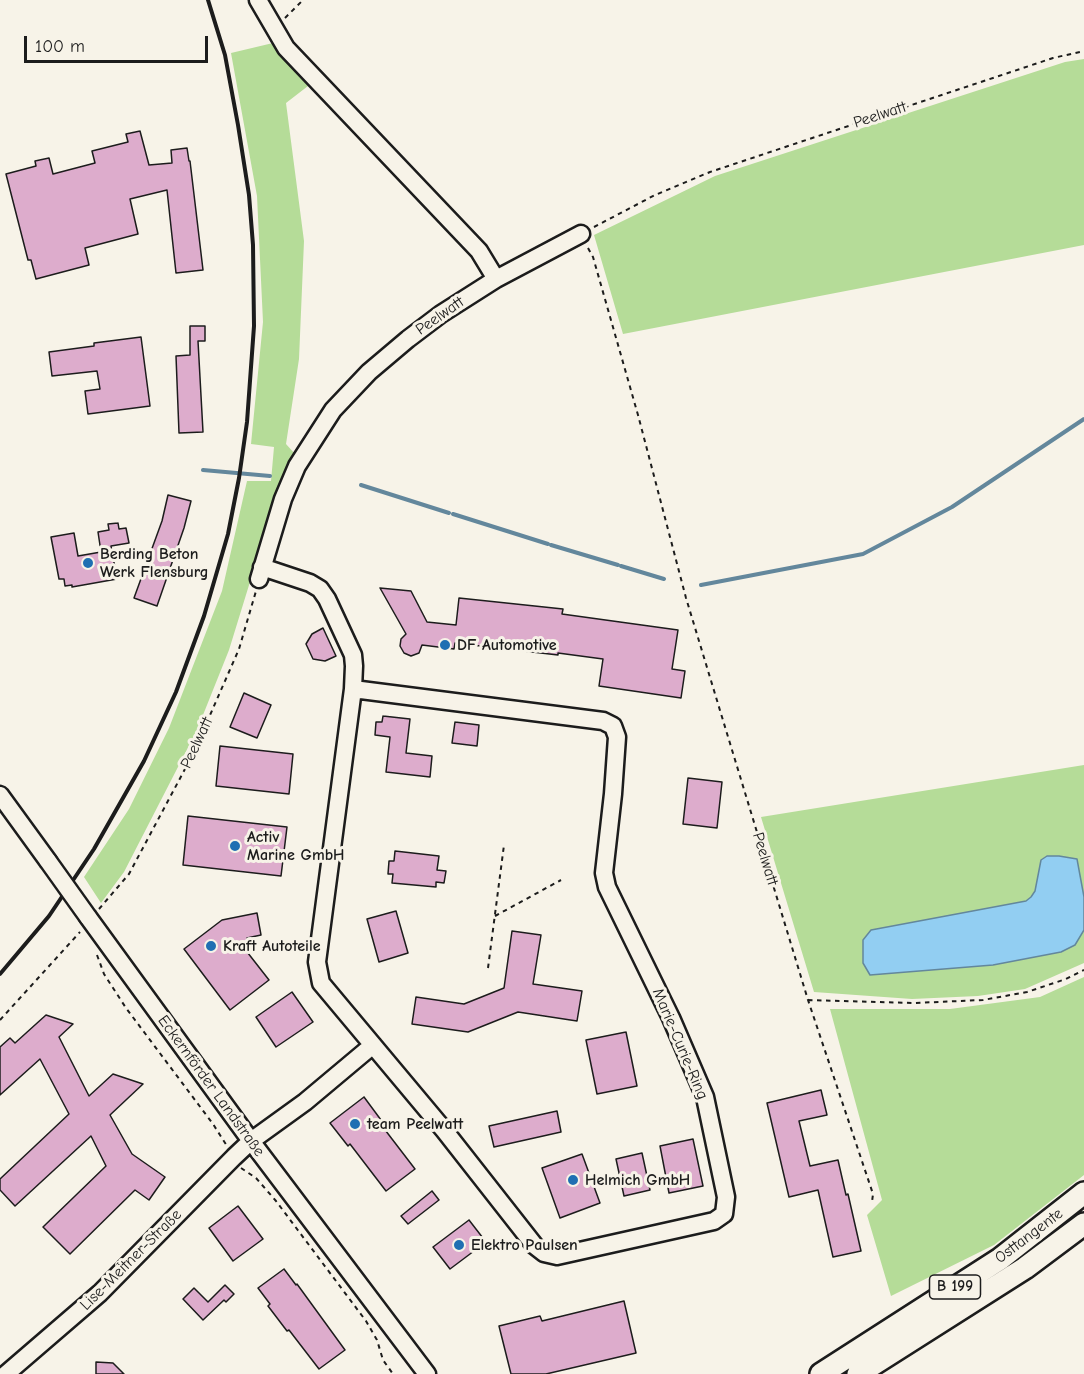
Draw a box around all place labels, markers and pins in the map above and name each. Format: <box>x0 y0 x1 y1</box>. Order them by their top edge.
place label: Berding Beton Werk Flensburg <box>100 544 208 582</box>
marker: Berding Beton Werk Flensburg <box>81 556 95 570</box>
place label: DF Automotive <box>457 635 557 655</box>
marker: DF Automotive <box>438 638 452 652</box>
place label: Activ Marine GmbH <box>247 827 344 865</box>
marker: Activ Marine GmbH <box>228 839 242 853</box>
place label: Kraft Autoteile <box>223 936 321 956</box>
marker: Kraft Autoteile <box>204 939 218 953</box>
place label: team Peelwatt <box>367 1114 463 1134</box>
marker: team Peelwatt <box>348 1117 362 1131</box>
place label: Helmich GmbH <box>585 1170 690 1190</box>
marker: Helmich GmbH <box>566 1173 580 1187</box>
place label: Elektro Paulsen <box>471 1235 578 1255</box>
marker: Elektro Paulsen <box>452 1238 466 1252</box>

